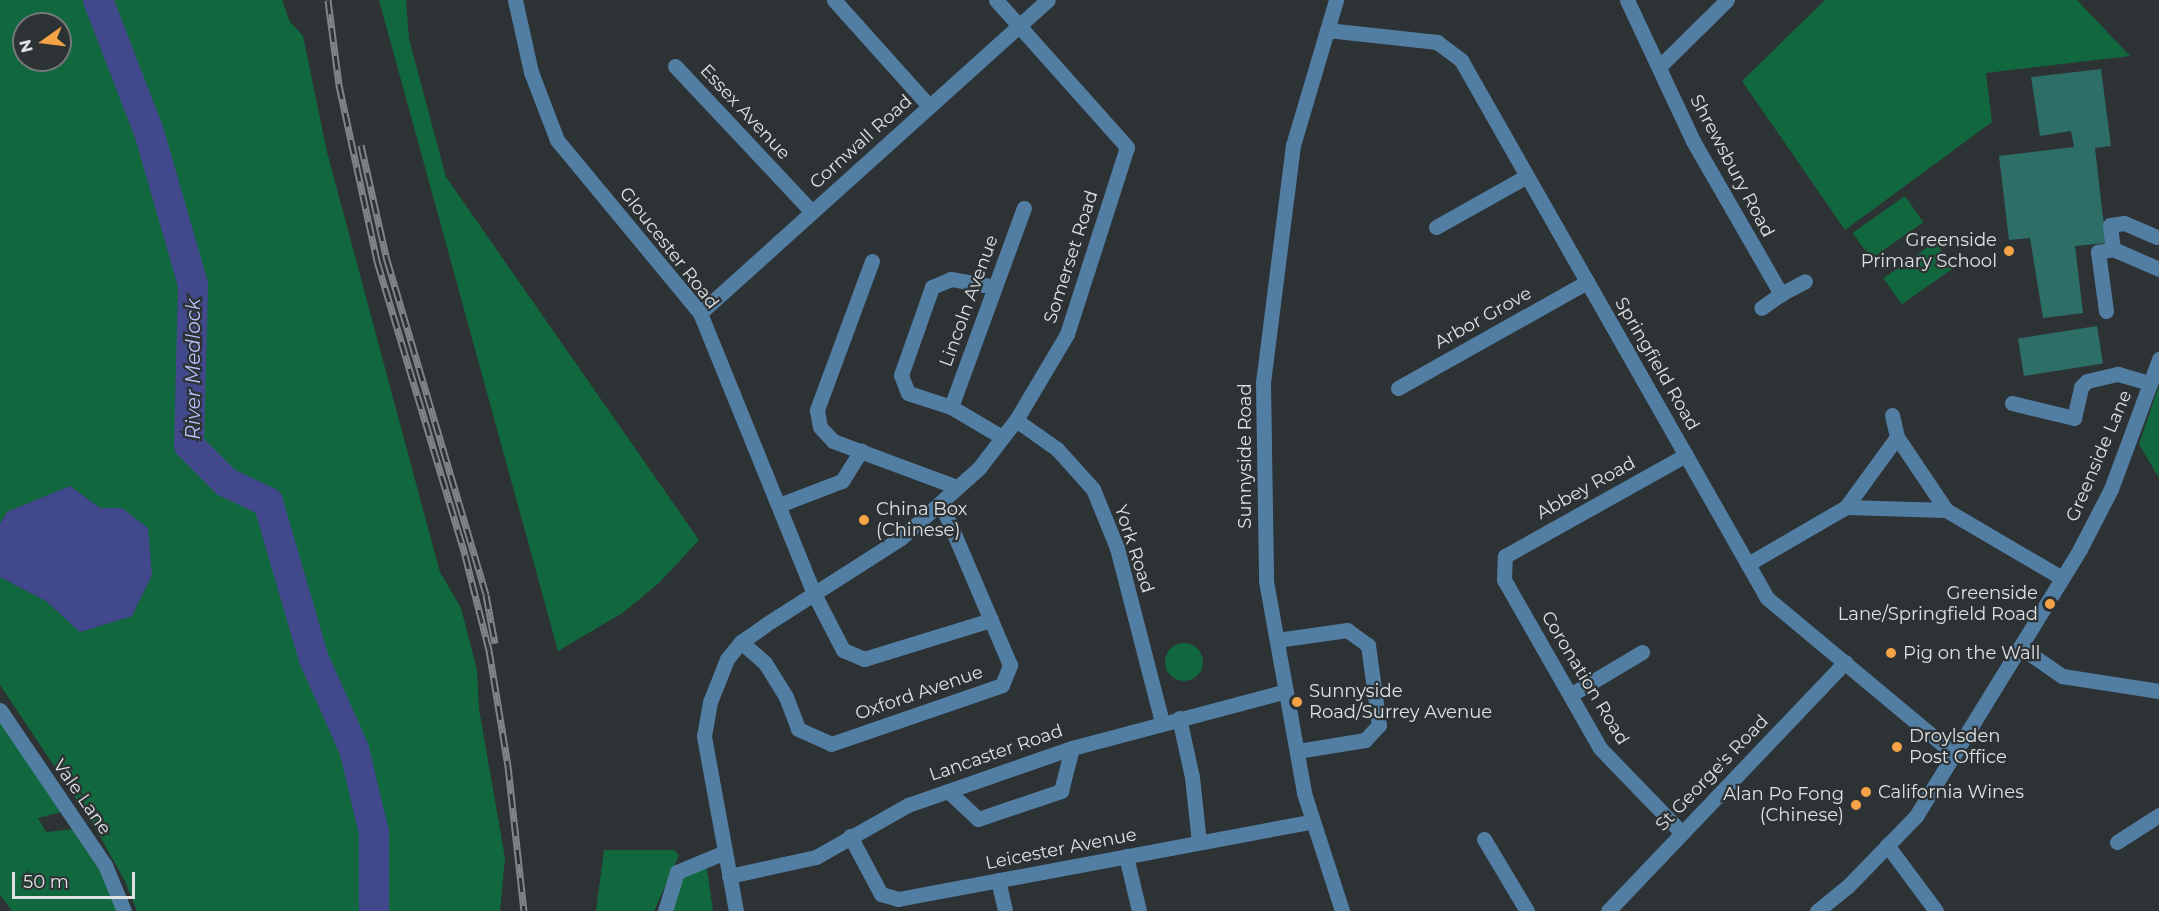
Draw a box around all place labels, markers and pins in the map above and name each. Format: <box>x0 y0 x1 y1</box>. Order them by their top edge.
place label: Greenside Primary School <box>1861 230 1997 272</box>
marker: Greenside Primary School <box>2002 244 2016 258</box>
place label: China Box (Chinese) <box>876 499 967 542</box>
marker: China Box (Chinese) <box>857 513 871 527</box>
place label: Greenside Lane/Springfield Road <box>1838 583 2038 626</box>
marker: Greenside Lane/Springfield Road <box>2043 597 2057 611</box>
place label: Pig on the Wall <box>1903 642 2040 664</box>
marker: Pig on the Wall <box>1884 646 1898 660</box>
place label: Sunnyside Road/Surrey Avenue <box>1309 681 1492 724</box>
marker: Sunnyside Road/Surrey Avenue <box>1290 695 1304 709</box>
place label: Droylsden Post Office <box>1909 726 2007 768</box>
marker: Droylsden Post Office <box>1890 740 1904 754</box>
place label: California Wines <box>1878 781 2024 803</box>
place label: Alan Po Fong (Chinese) <box>1723 784 1844 826</box>
marker: California Wines <box>1859 785 1873 799</box>
marker: Alan Po Fong (Chinese) <box>1849 798 1863 812</box>

